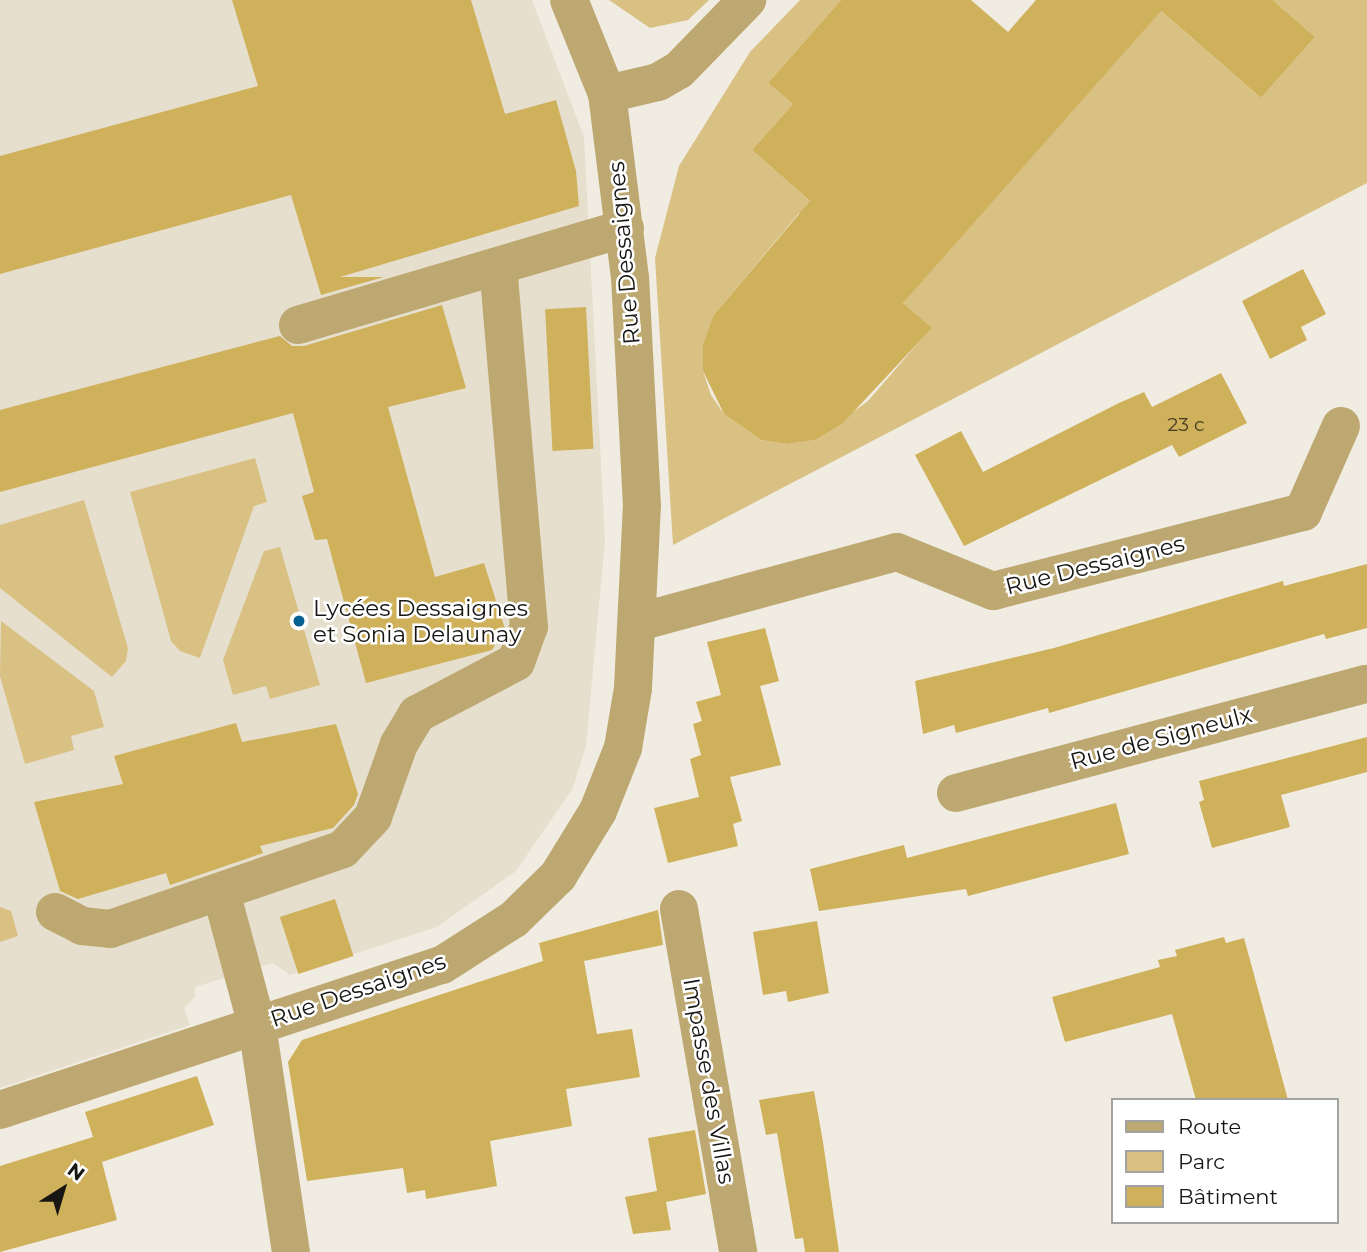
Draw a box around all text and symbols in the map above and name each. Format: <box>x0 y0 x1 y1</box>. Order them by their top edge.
street label: Rue Dessaignes <box>602 160 646 346</box>
house number: 23 c <box>1167 414 1205 436</box>
street label: Rue Dessaignes <box>1003 529 1187 601</box>
place label: Lycées Dessaignes et Sonia Delaunay <box>313 594 528 648</box>
marker: Lycées Dessaignes et Sonia Delaunay <box>291 613 307 629</box>
street label: Rue de Signeulx <box>1067 700 1255 776</box>
street label: Rue Dessaignes <box>267 947 449 1033</box>
street label: Impasse des Villas <box>677 976 741 1186</box>
legend <box>1112 1098 1339 1224</box>
text: Route <box>1178 1114 1241 1139</box>
text: Parc <box>1178 1149 1225 1174</box>
north arrow <box>28 1154 98 1224</box>
text: N <box>63 1158 89 1186</box>
text: Bâtiment <box>1178 1184 1278 1209</box>

